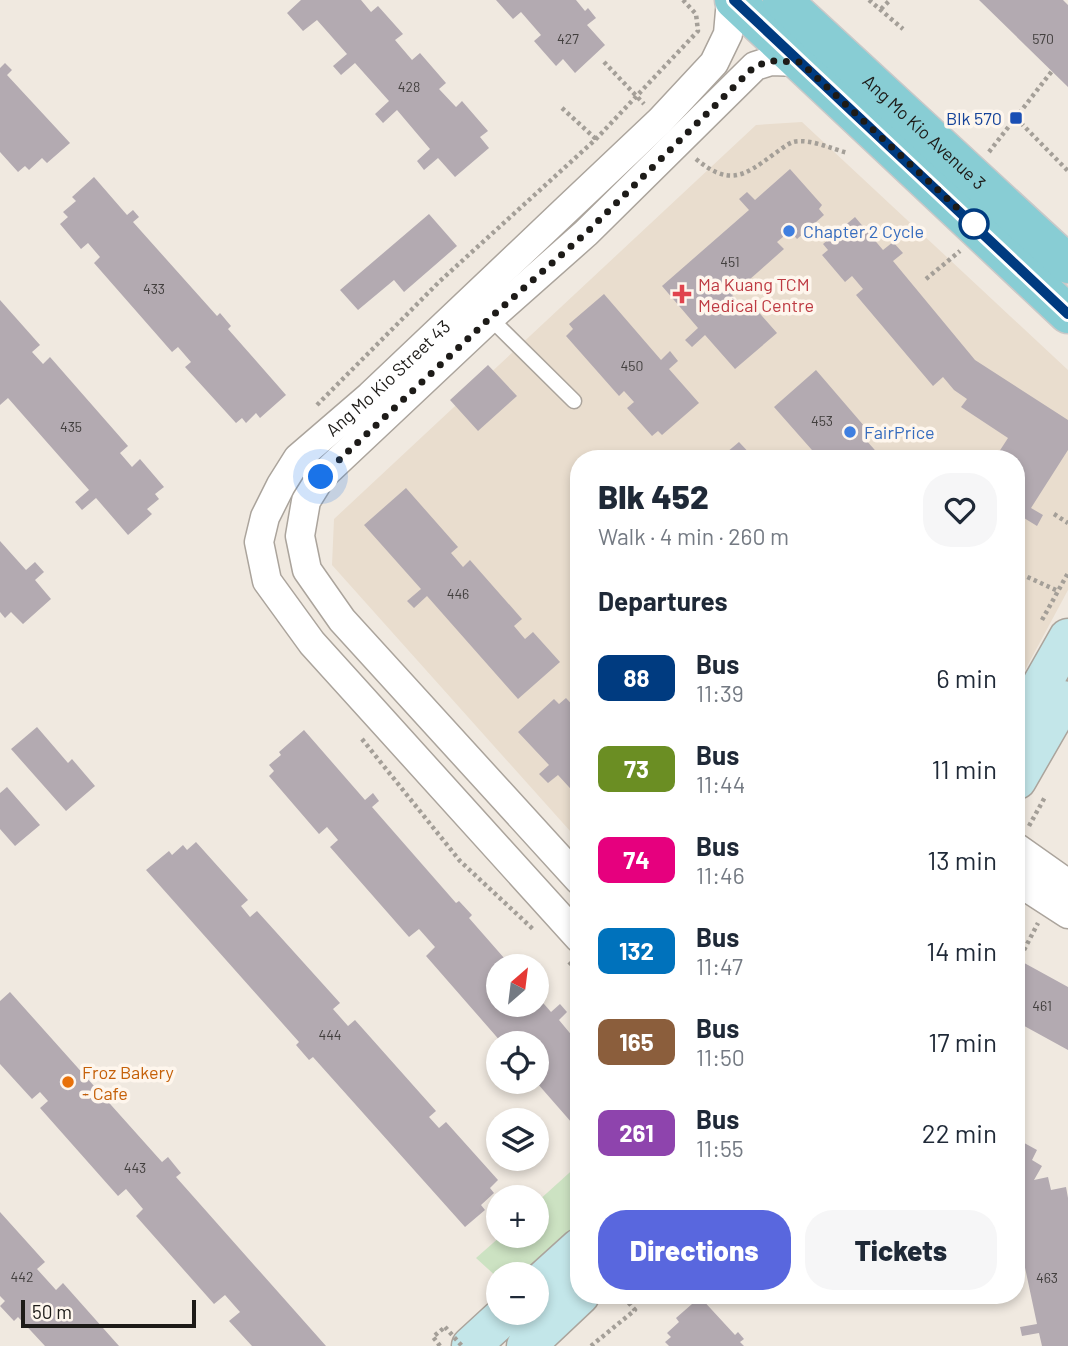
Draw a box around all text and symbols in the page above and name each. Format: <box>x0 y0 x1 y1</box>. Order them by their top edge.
house number: 427 <box>557 30 579 47</box>
house number: 570 <box>1032 30 1054 47</box>
street label: Ang Mo Kio Avenue 3 <box>859 69 991 194</box>
house number: 428 <box>398 78 420 95</box>
place label: Blk 570 <box>946 107 1002 129</box>
marker: Blk 570 <box>1008 110 1024 126</box>
unlabelled marker <box>959 209 989 239</box>
place label: Chapter 2 Cycle <box>803 220 924 242</box>
marker: Chapter 2 Cycle <box>781 223 797 239</box>
house number: 451 <box>720 253 740 270</box>
place label: Ma Kuang TCM Medical Centre <box>698 273 814 316</box>
house number: 433 <box>143 280 165 297</box>
marker: Ma Kuang TCM Medical Centre <box>672 284 692 304</box>
street label: Ang Mo Kio Street 43 <box>321 315 454 440</box>
house number: 450 <box>621 357 643 374</box>
house number: 453 <box>811 412 833 429</box>
house number: 435 <box>60 418 82 435</box>
place label: FairPrice <box>864 421 935 443</box>
marker: FairPrice <box>842 424 858 440</box>
your location <box>303 459 338 494</box>
button: heart <box>923 473 997 547</box>
text: Blk 452 <box>598 476 709 516</box>
text: Walk · 4 min · 260 m <box>598 522 789 550</box>
house number: 446 <box>447 585 469 602</box>
text: Departures <box>598 585 728 616</box>
text: Bus <box>696 648 739 679</box>
text: 6 min <box>936 662 997 693</box>
text: 88 <box>624 663 649 692</box>
text: 11:39 <box>696 679 744 707</box>
text: Bus <box>696 739 739 770</box>
text: 11 min <box>931 753 997 784</box>
text: 73 <box>624 754 649 783</box>
text: 11:44 <box>696 770 745 798</box>
text: Bus <box>696 830 739 861</box>
text: 13 min <box>927 844 997 875</box>
text: 74 <box>623 845 650 874</box>
text: 11:46 <box>696 861 744 889</box>
text: Bus <box>696 921 739 952</box>
text: 14 min <box>926 935 997 966</box>
text: 132 <box>619 936 654 965</box>
text: 11:47 <box>696 952 743 980</box>
north arrow <box>486 954 550 1017</box>
map controls <box>486 954 549 1325</box>
house number: 461 <box>1032 997 1052 1014</box>
text: Bus <box>696 1012 739 1043</box>
house number: 444 <box>318 1026 342 1043</box>
text: 17 min <box>928 1026 997 1057</box>
text: 165 <box>619 1027 654 1056</box>
button: locate <box>486 1031 549 1094</box>
text: 11:50 <box>696 1043 745 1071</box>
place label: Froz Bakery - Cafe <box>82 1061 174 1104</box>
marker: Froz Bakery - Cafe <box>60 1074 76 1090</box>
text: Bus <box>696 1103 739 1134</box>
button: layers <box>486 1108 549 1171</box>
text: 22 min <box>922 1117 997 1148</box>
text: 261 <box>619 1118 654 1147</box>
text: 11:55 <box>696 1134 744 1162</box>
house number: 443 <box>124 1159 146 1176</box>
button: + <box>486 1185 549 1248</box>
button: Directions <box>598 1210 791 1290</box>
button: Tickets <box>805 1210 997 1290</box>
button: − <box>486 1262 549 1325</box>
house number: 442 <box>11 1268 33 1285</box>
house number: 463 <box>1036 1269 1058 1286</box>
scale bar <box>21 1297 196 1329</box>
text: 50 m <box>32 1300 72 1323</box>

